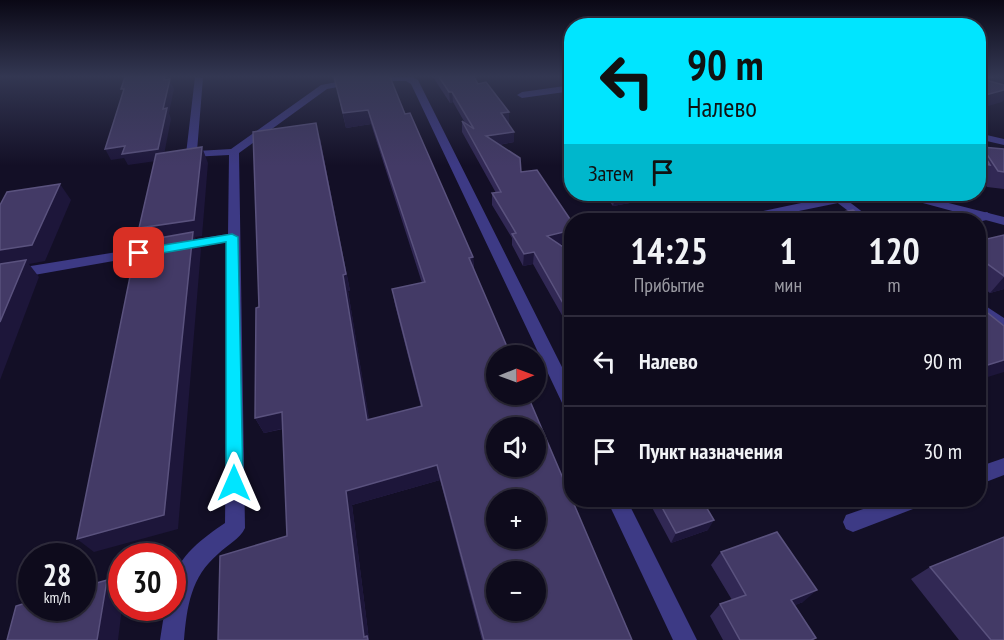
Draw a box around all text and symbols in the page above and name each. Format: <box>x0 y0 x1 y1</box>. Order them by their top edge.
text: 90 m <box>687 37 764 92</box>
icon: left <box>588 42 666 120</box>
text: Налево <box>687 90 757 124</box>
icon: arrive <box>646 156 679 189</box>
text: Затем <box>588 159 634 187</box>
pin <box>113 227 164 278</box>
text: 14:25 <box>630 227 708 274</box>
text: 1 <box>780 227 797 274</box>
text: 120 <box>868 227 920 274</box>
icon: arrive <box>122 236 155 269</box>
text: Прибытие <box>634 272 705 298</box>
text: мин <box>774 272 802 298</box>
text: m <box>888 272 901 298</box>
north arrow <box>486 345 546 405</box>
map controls <box>486 345 546 621</box>
icon: left <box>588 345 621 378</box>
text: Налево <box>639 347 698 375</box>
text: 90 m <box>923 347 962 375</box>
button: sound <box>486 417 546 477</box>
icon: arrive <box>588 435 621 468</box>
text: Пункт назначения <box>639 437 783 465</box>
text: 30 m <box>923 437 962 465</box>
position arrow <box>202 451 266 515</box>
button: + <box>486 489 546 549</box>
speed limit sign: 30 <box>108 543 186 621</box>
text: 28 <box>43 555 71 594</box>
button: − <box>486 561 546 621</box>
text: km/h <box>44 588 70 607</box>

